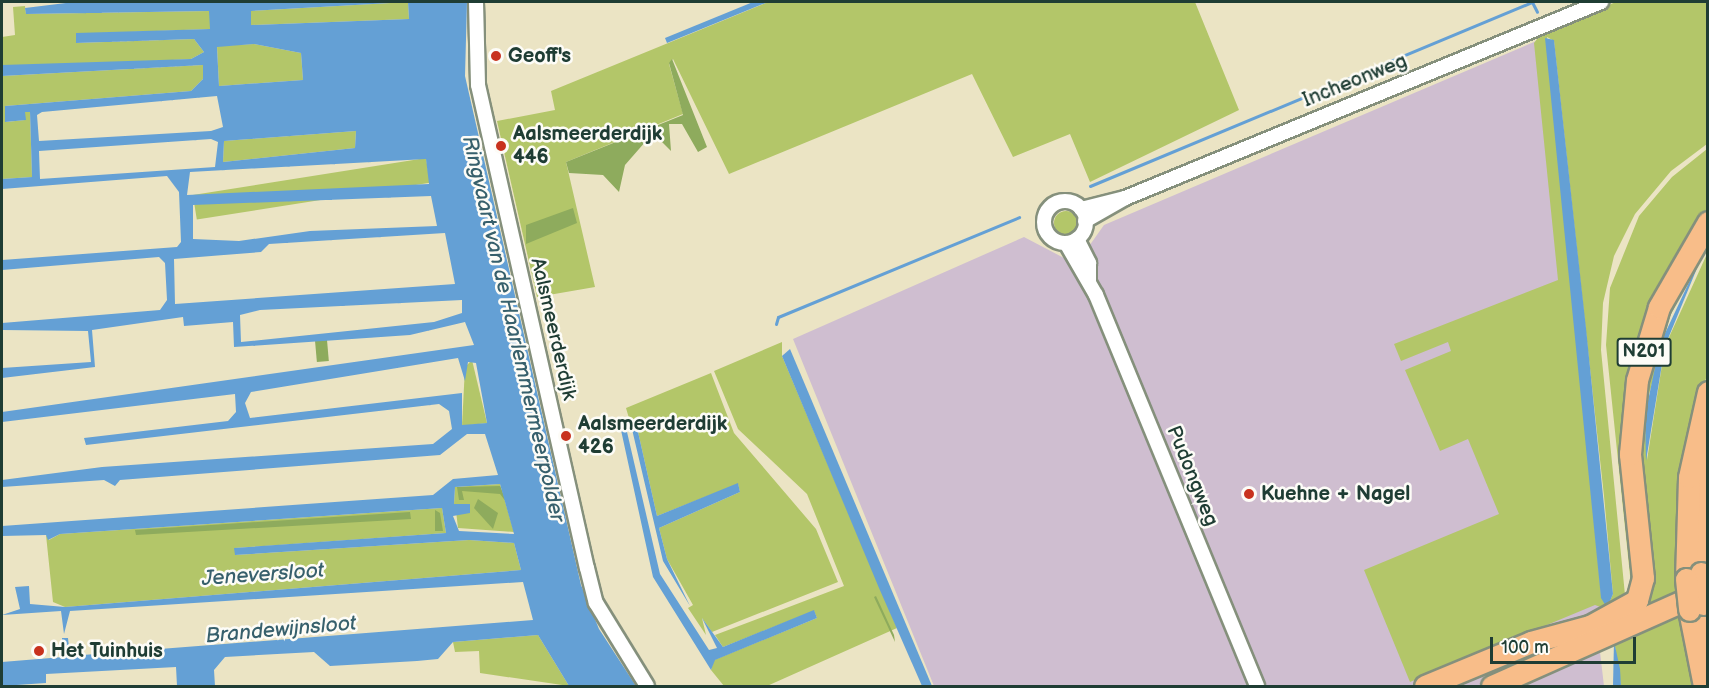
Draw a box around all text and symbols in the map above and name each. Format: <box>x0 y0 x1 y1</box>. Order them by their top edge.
place label: Geoff's <box>508 44 571 68</box>
marker: Geoff's <box>489 49 503 63</box>
street label: Incheonweg <box>1299 49 1411 113</box>
place label: Aalsmeerderdijk 446 <box>513 122 662 169</box>
water label: Ringvaart van de Haarlemmermeerpolder <box>456 133 570 525</box>
marker: Aalsmeerderdijk 446 <box>494 139 508 153</box>
street label: Aalsmeerderdijk <box>525 255 581 403</box>
road number: N201 <box>1616 337 1672 367</box>
place label: Aalsmeerderdijk 426 <box>578 412 727 459</box>
street label: Pudongweg <box>1161 422 1223 530</box>
marker: Aalsmeerderdijk 426 <box>559 429 573 443</box>
place label: Kuehne + Nagel <box>1261 482 1410 506</box>
marker: Kuehne + Nagel <box>1242 487 1256 501</box>
water label: Jeneversloot <box>201 558 325 592</box>
water label: Brandewijnsloot <box>205 611 357 649</box>
scale bar <box>1493 625 1638 663</box>
text: 100 m <box>1501 637 1549 658</box>
place label: Het Tuinhuis <box>51 639 163 663</box>
marker: Het Tuinhuis <box>32 644 46 658</box>

